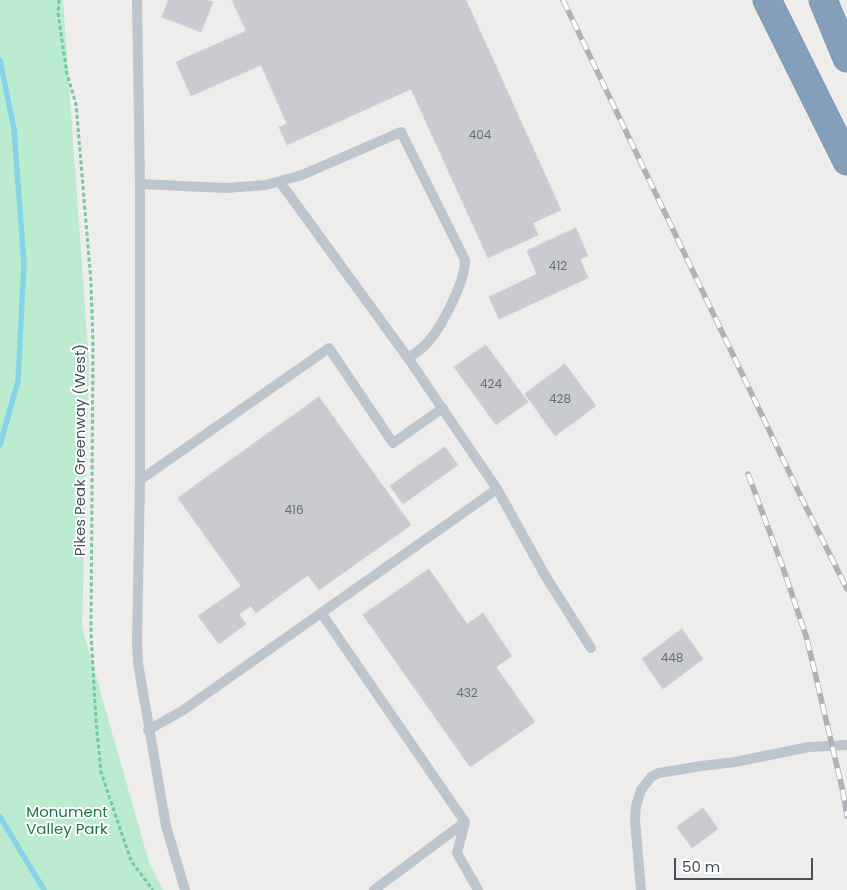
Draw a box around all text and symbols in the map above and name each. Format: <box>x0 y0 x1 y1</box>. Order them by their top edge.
house number: 404 <box>469 129 491 143</box>
house number: 412 <box>549 260 567 274</box>
street label: Pikes Peak Greenway (West) <box>72 344 90 556</box>
house number: 424 <box>480 378 502 392</box>
house number: 428 <box>549 393 571 407</box>
house number: 416 <box>284 504 304 518</box>
house number: 448 <box>661 652 683 666</box>
house number: 432 <box>456 687 478 701</box>
park label: Monument Valley Park <box>26 804 108 839</box>
scale bar <box>677 848 816 880</box>
text: 50 m <box>682 856 720 877</box>

